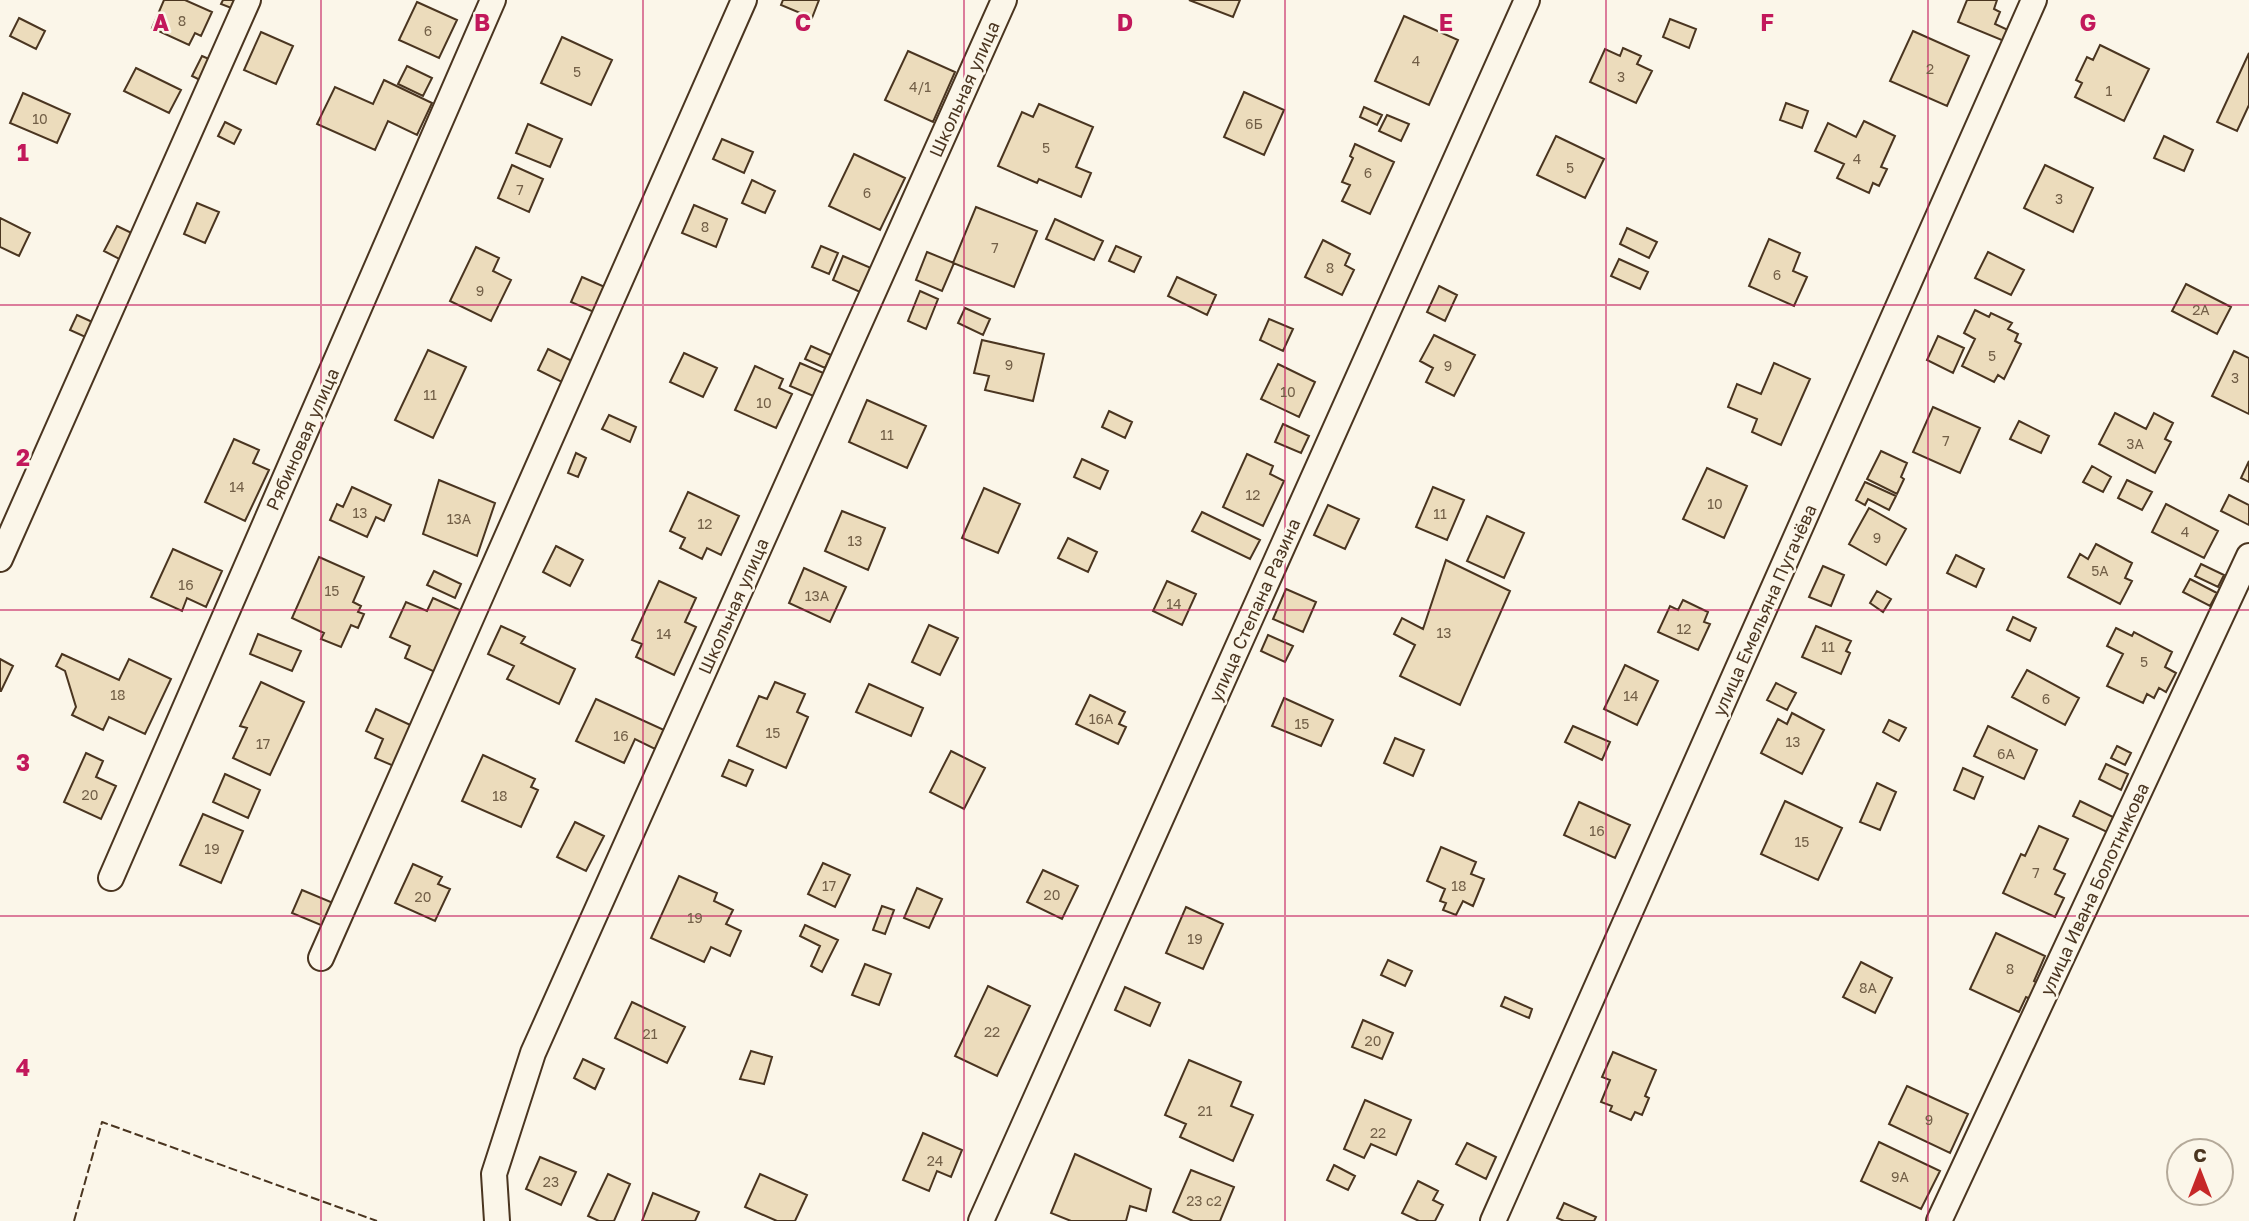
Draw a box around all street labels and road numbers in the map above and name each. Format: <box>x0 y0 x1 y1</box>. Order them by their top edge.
street label: Школьная улица <box>924 18 1004 160</box>
street label: Рябиновая улица <box>261 364 343 514</box>
street label: улица Емельяна Пугачёва <box>1707 501 1821 719</box>
street label: улица Степана Разина <box>1204 515 1304 705</box>
street label: Школьная улица <box>693 535 773 677</box>
street label: улица Ивана Болотникова <box>2035 779 2153 999</box>

